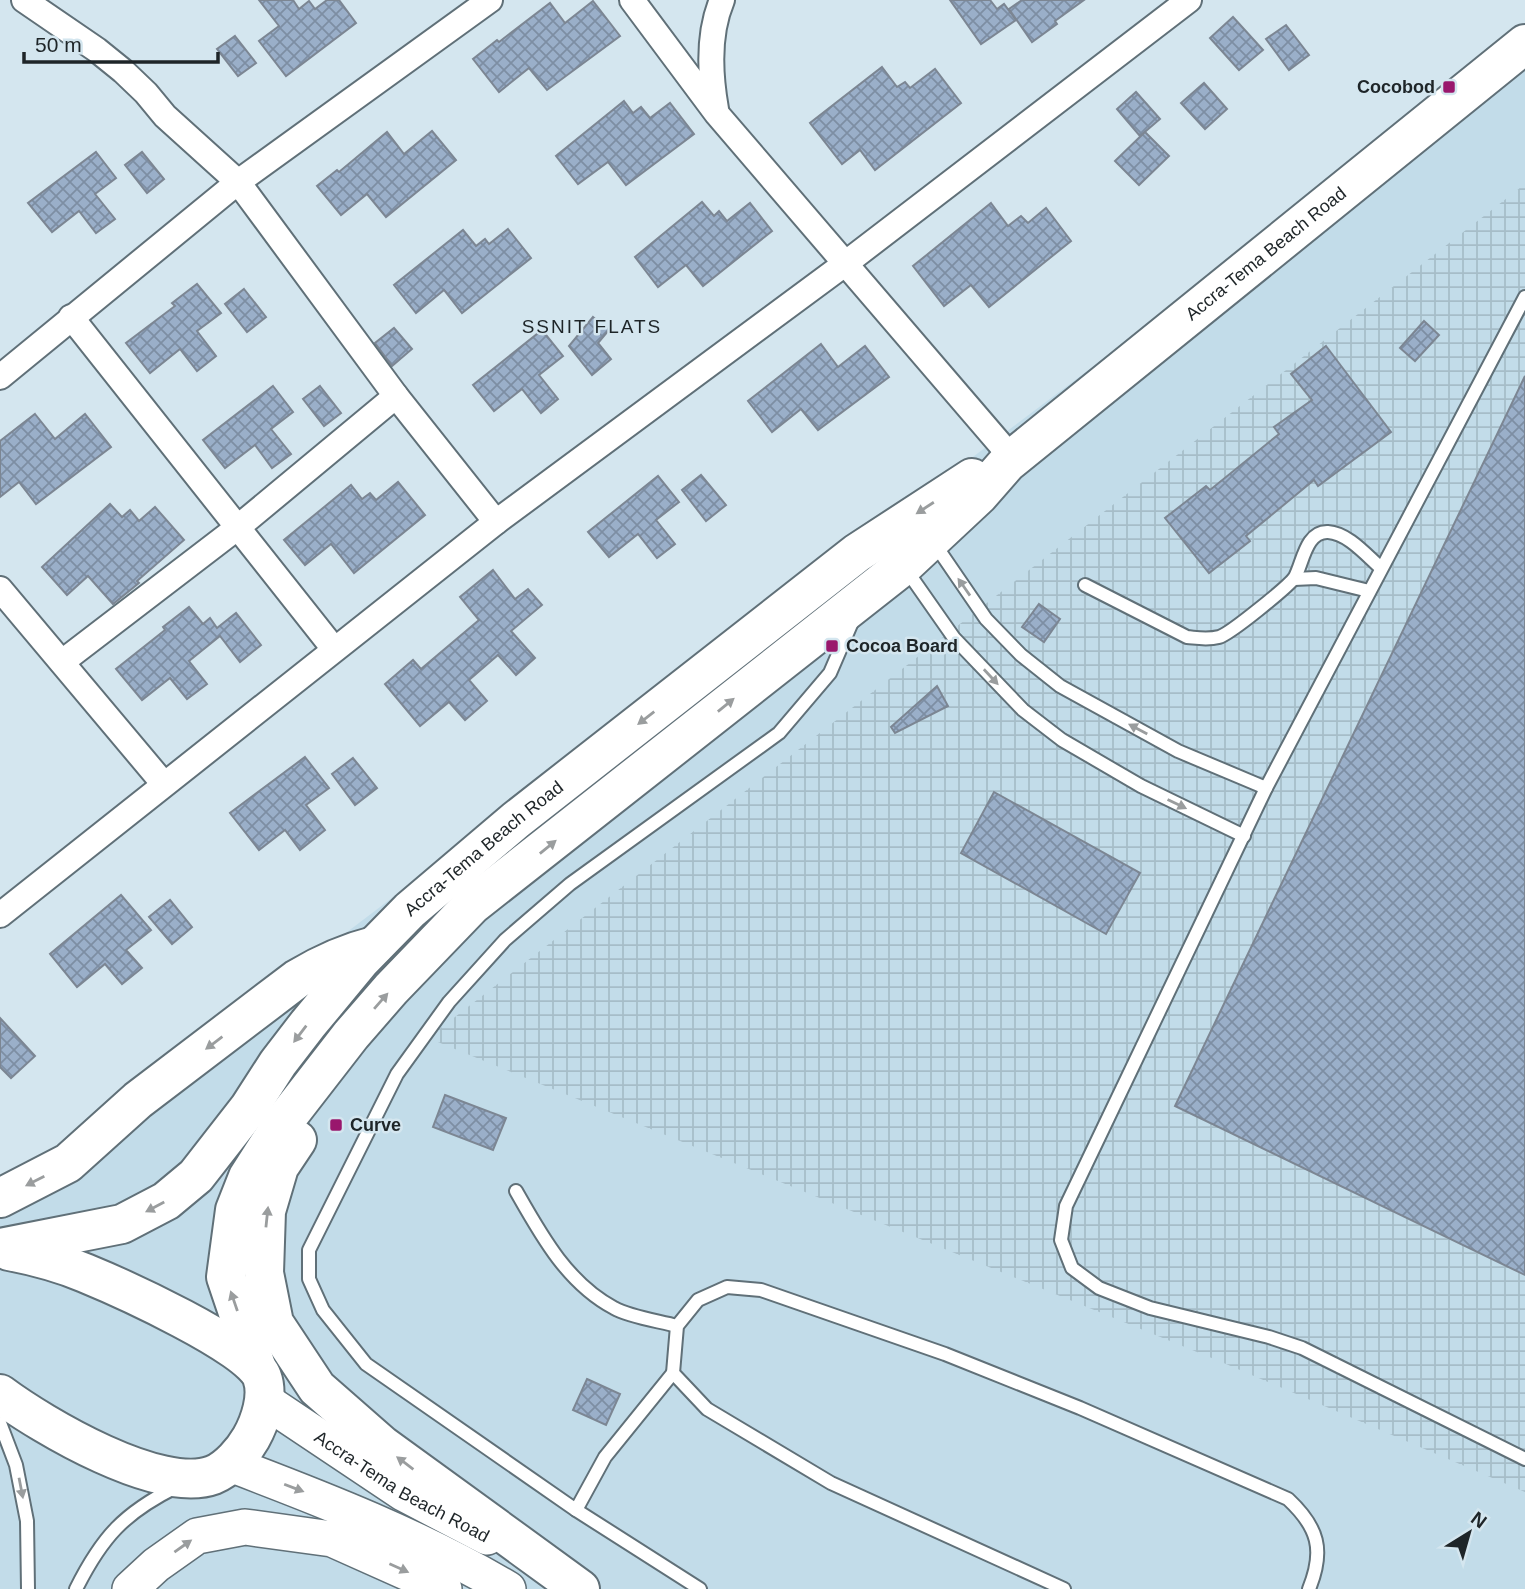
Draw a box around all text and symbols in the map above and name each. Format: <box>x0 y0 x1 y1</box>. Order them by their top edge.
scale bar <box>24 21 219 65</box>
text: 50 m <box>35 33 82 56</box>
place label: Cocobod <box>1357 77 1435 97</box>
marker: Cocobod <box>1441 79 1457 95</box>
street label: Accra-Tema Beach Road <box>1182 183 1350 324</box>
district label: SSNIT FLATS <box>522 316 662 337</box>
one-way arrow <box>916 501 935 514</box>
one-way arrow <box>957 578 971 596</box>
place label: Cocoa Board <box>846 636 958 656</box>
marker: Cocoa Board <box>824 638 840 654</box>
one-way arrow <box>982 668 998 685</box>
one-way arrow <box>716 698 734 713</box>
one-way arrow <box>638 711 656 726</box>
one-way arrow <box>1128 723 1147 735</box>
street label: Accra-Tema Beach Road <box>400 777 567 920</box>
one-way arrow <box>1167 798 1187 810</box>
one-way arrow <box>539 841 557 855</box>
one-way arrow <box>373 992 388 1009</box>
one-way arrow <box>292 1025 307 1043</box>
one-way arrow <box>206 1035 224 1050</box>
place label: Curve <box>350 1115 401 1135</box>
marker: Curve <box>328 1117 344 1133</box>
one-way arrow <box>25 1176 45 1187</box>
one-way arrow <box>145 1201 165 1213</box>
one-way arrow <box>261 1206 272 1228</box>
one-way arrow <box>228 1291 239 1312</box>
street label: Accra-Tema Beach Road <box>311 1427 493 1546</box>
one-way arrow <box>396 1456 414 1470</box>
one-way arrow <box>15 1477 26 1499</box>
one-way arrow <box>283 1483 304 1494</box>
north arrow <box>1434 1498 1504 1568</box>
text: N <box>1467 1507 1491 1532</box>
one-way arrow <box>174 1539 192 1553</box>
one-way arrow <box>389 1563 410 1574</box>

